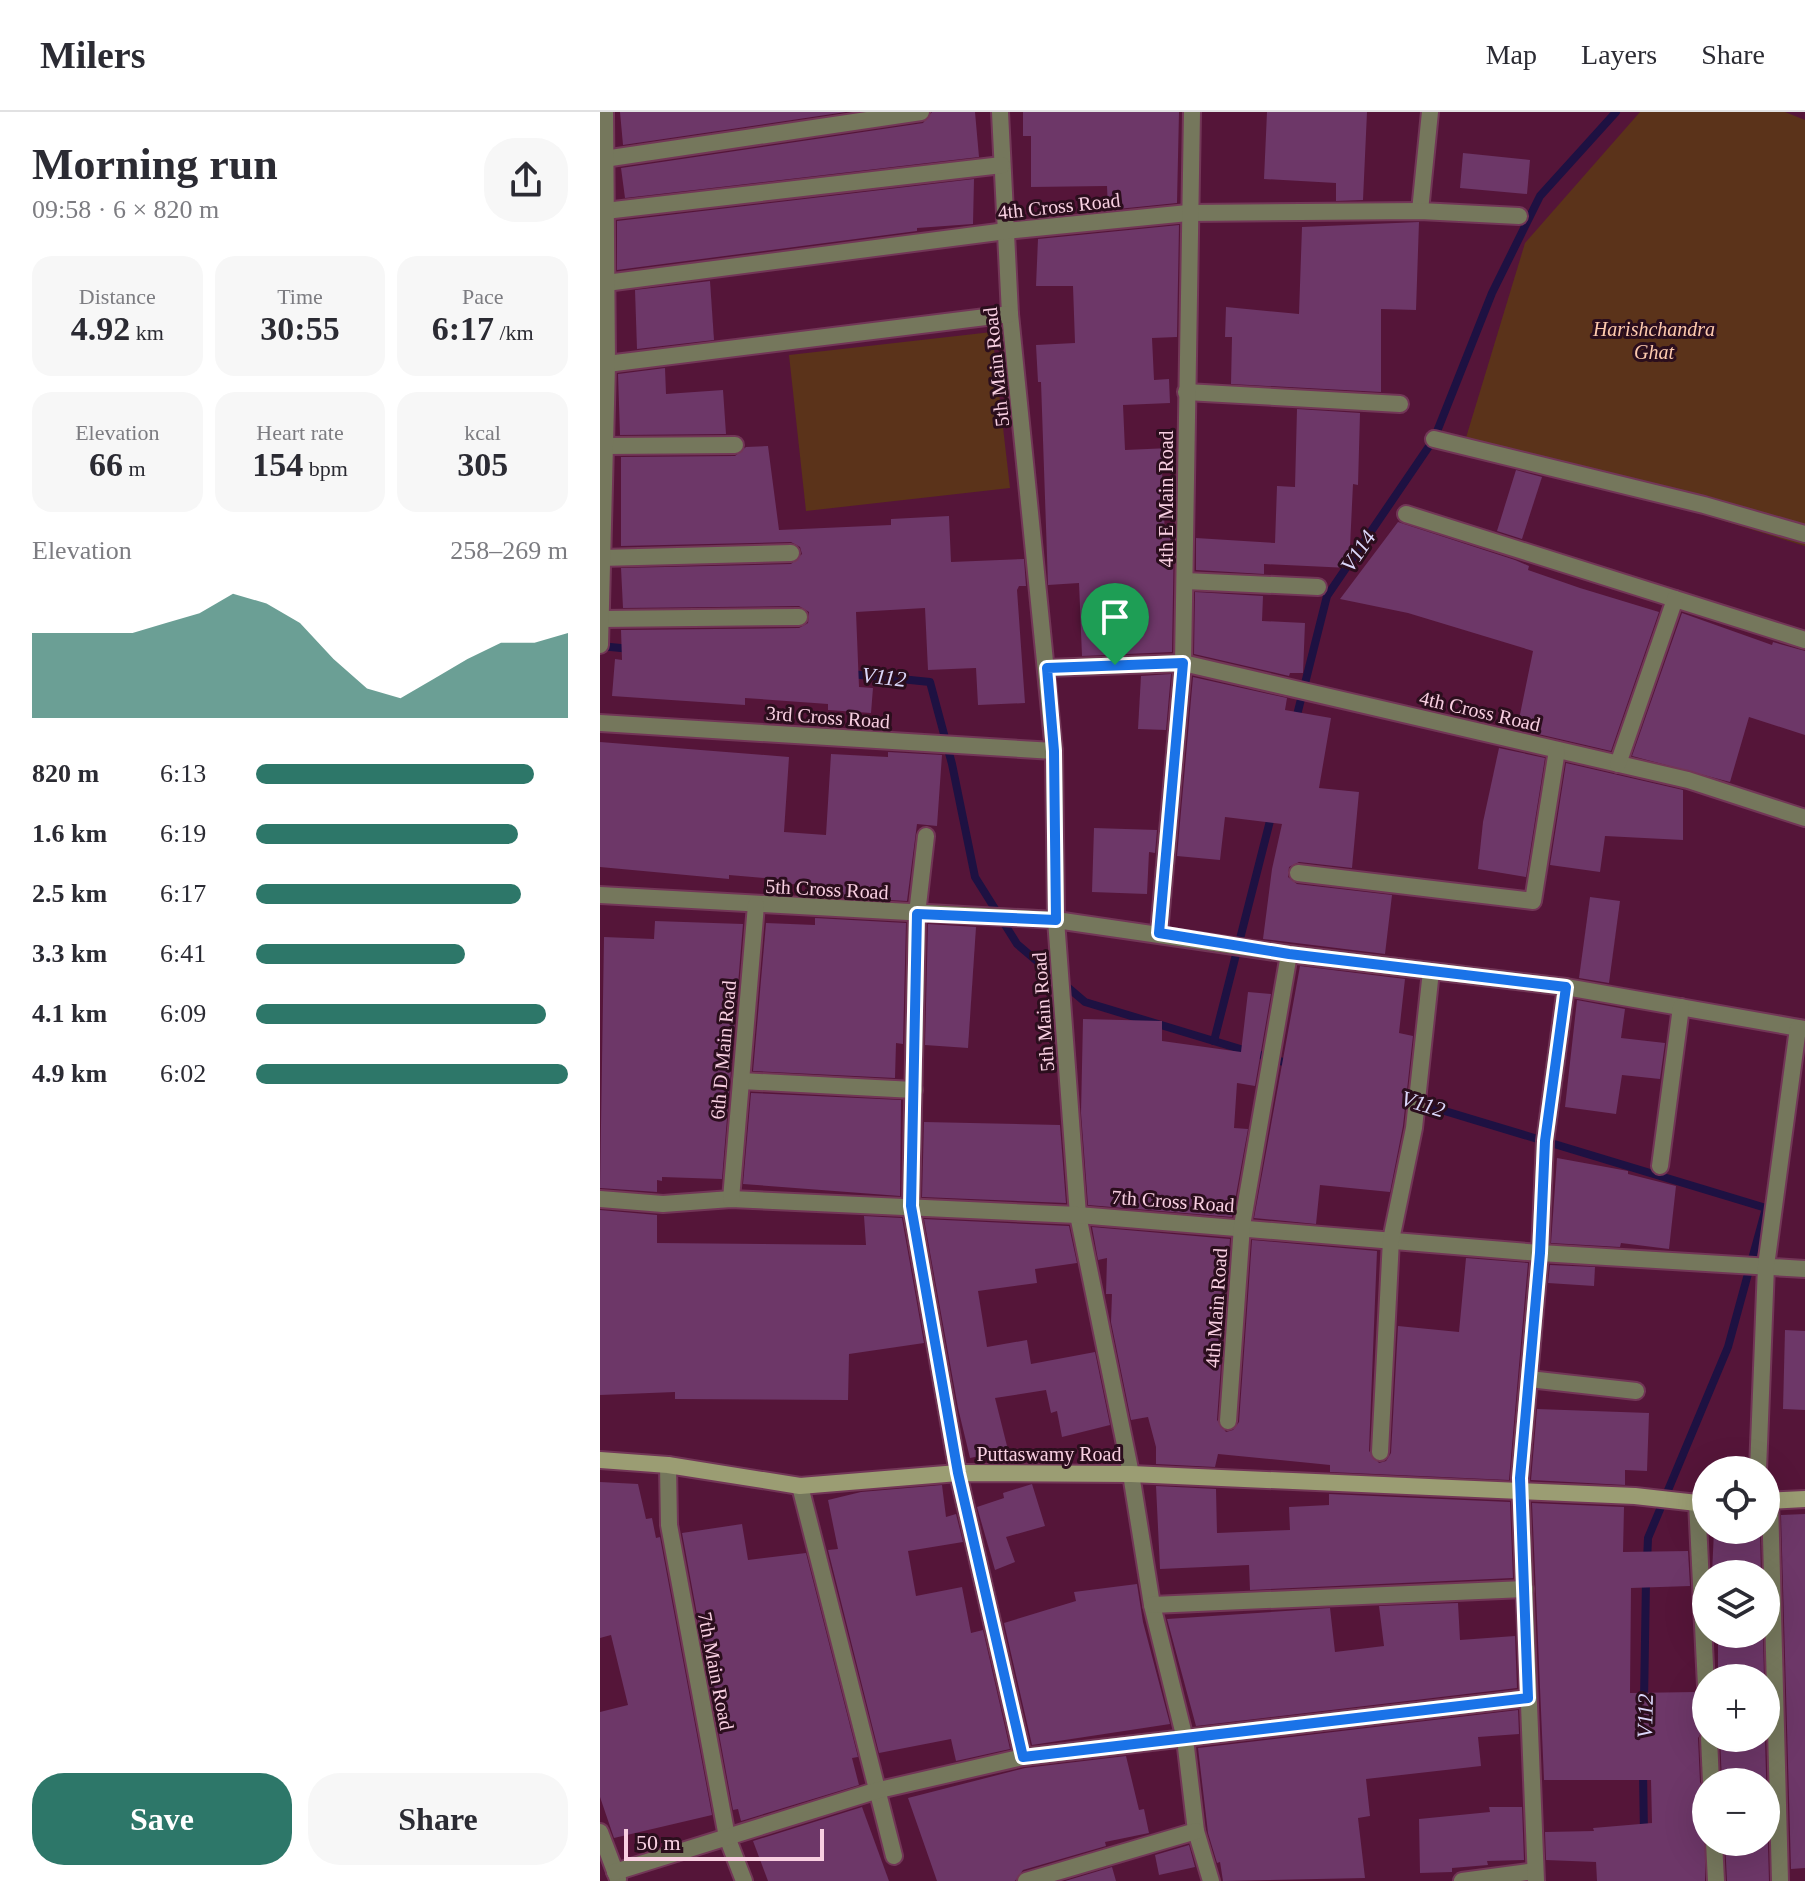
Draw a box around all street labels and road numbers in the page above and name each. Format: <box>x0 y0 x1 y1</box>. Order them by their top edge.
street label: 4th Cross Road <box>997 189 1121 223</box>
street label: 5th Main Road <box>979 306 1013 428</box>
street label: 4th E Main Road <box>1155 430 1177 568</box>
street label: 4th Cross Road <box>1417 686 1543 736</box>
street label: 3rd Cross Road <box>765 702 891 732</box>
street label: 5th Cross Road <box>765 875 889 903</box>
street label: 5th Main Road <box>1028 951 1058 1073</box>
street label: 6th D Main Road <box>706 980 740 1120</box>
street label: 7th Cross Road <box>1111 1186 1235 1216</box>
street label: 4th Main Road <box>1201 1247 1231 1369</box>
street label: Puttaswamy Road <box>977 1443 1122 1466</box>
street label: 7th Main Road <box>694 1610 738 1732</box>

